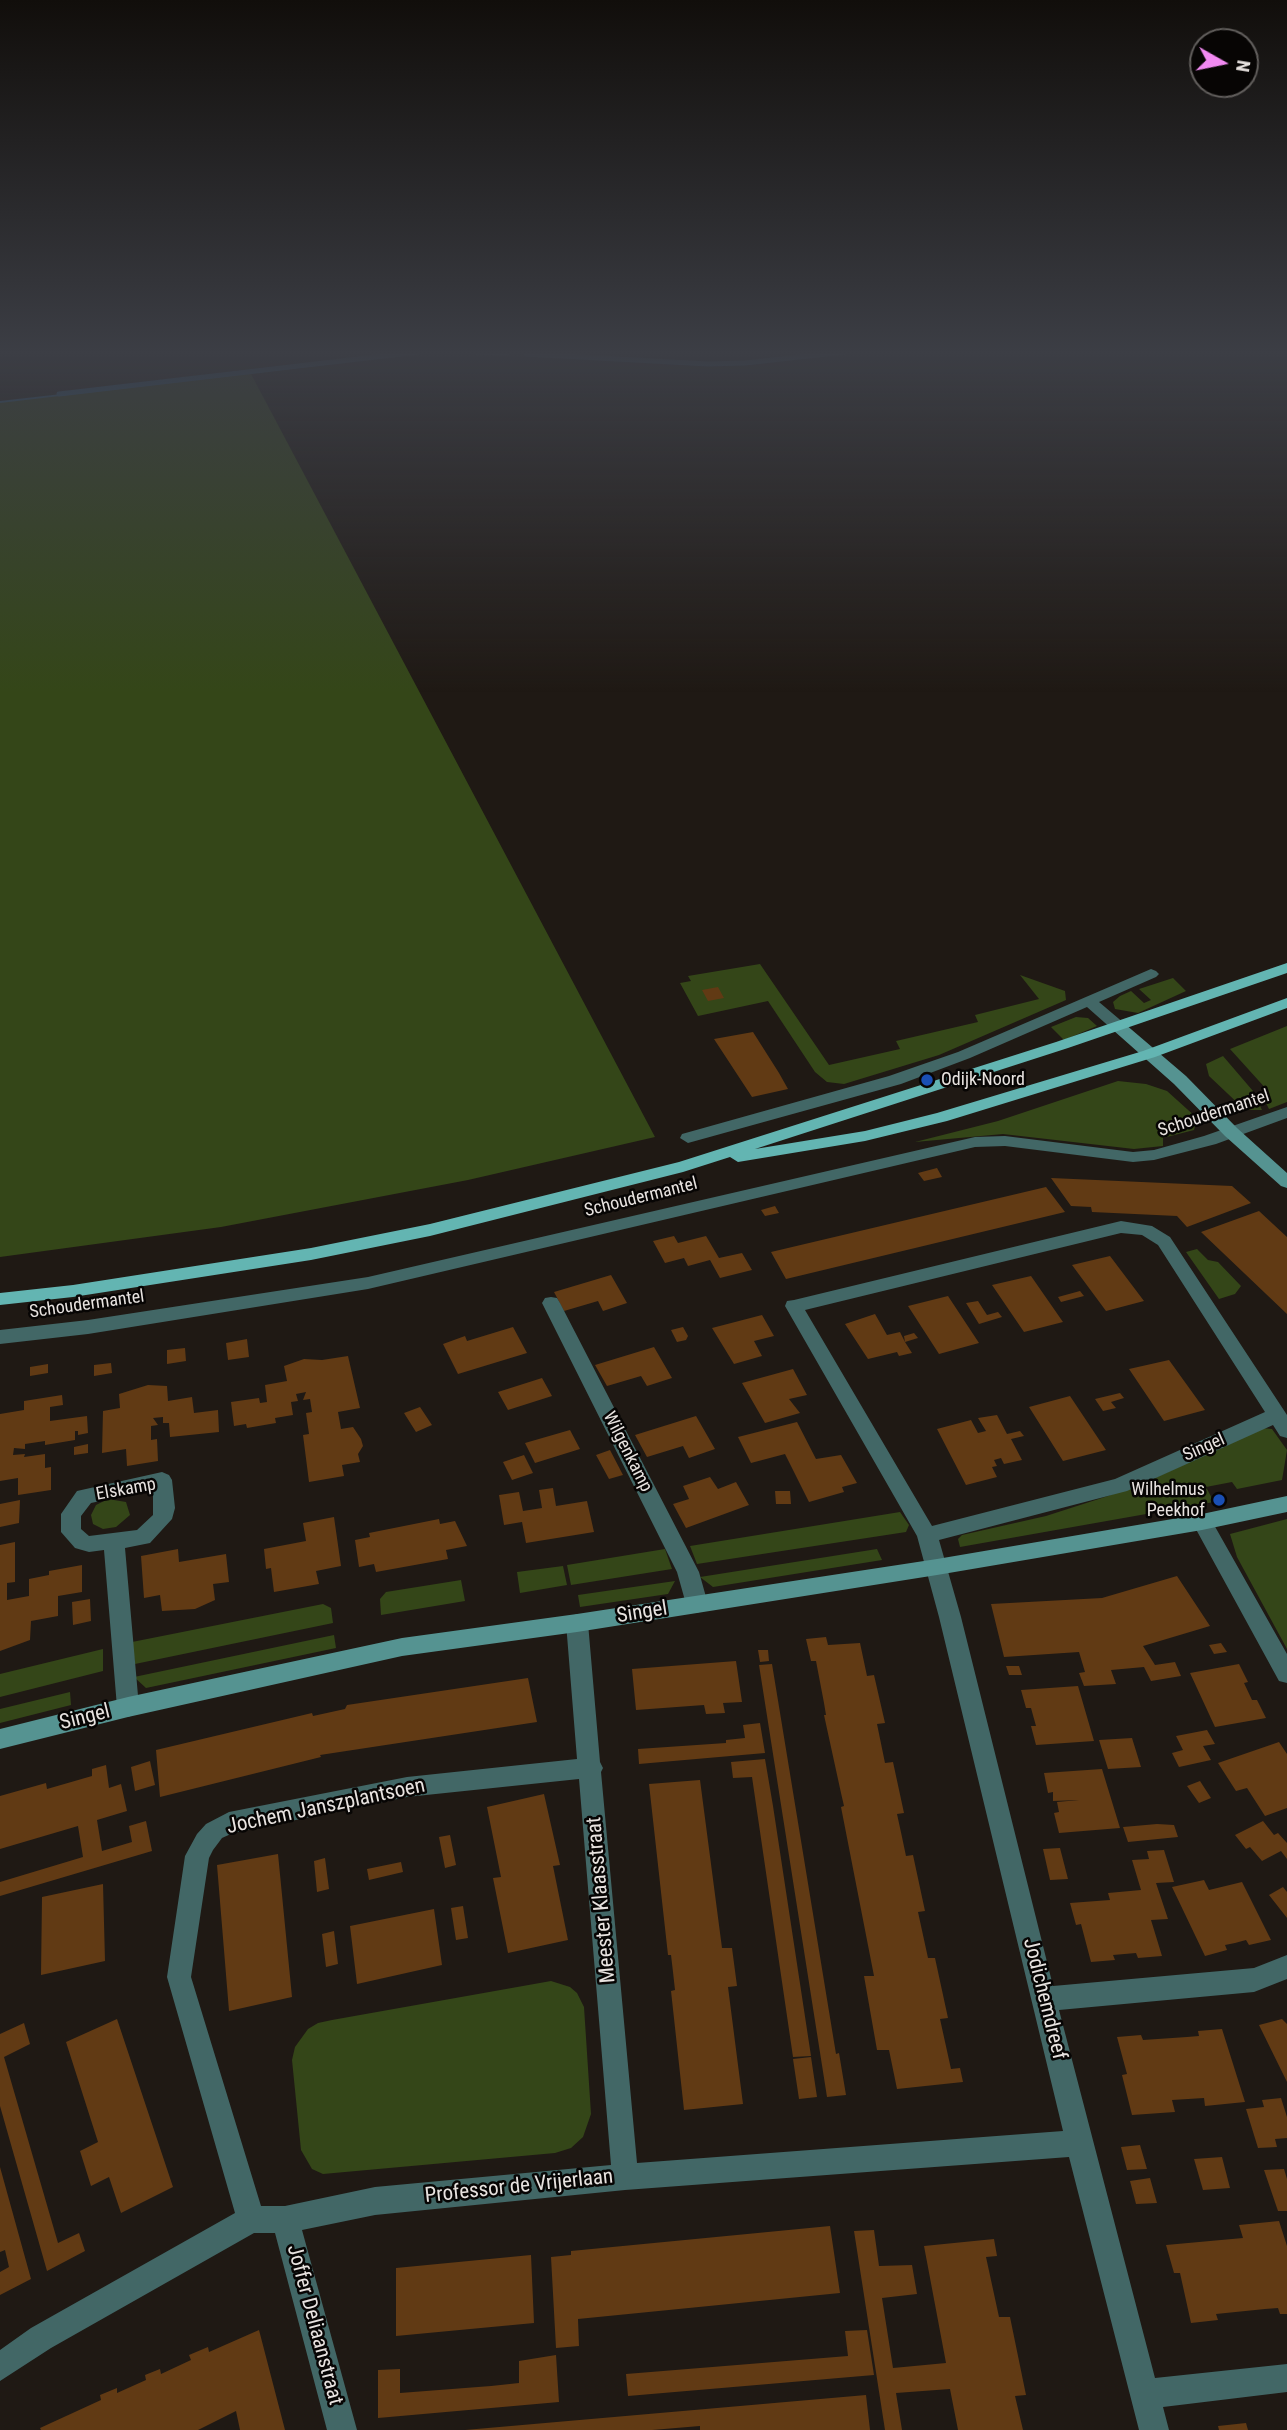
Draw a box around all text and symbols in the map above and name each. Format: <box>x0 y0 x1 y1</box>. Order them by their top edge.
north arrow <box>1189 28 1259 98</box>
text: N <box>1231 58 1256 74</box>
place label: Odijk-Noord <box>941 1069 1025 1091</box>
marker: Odijk-Noord <box>919 1072 935 1088</box>
street label: Schoudermantel <box>1156 1086 1272 1142</box>
street label: Schoudermantel <box>582 1174 700 1222</box>
street label: Schoudermantel <box>28 1286 146 1324</box>
street label: Wilgenkamp <box>598 1408 656 1496</box>
street label: Singel <box>1180 1429 1228 1467</box>
street label: Elskamp <box>94 1474 158 1506</box>
place label: Wilhelmus Peekhof <box>1131 1479 1205 1522</box>
marker: Wilhelmus Peekhof <box>1211 1492 1227 1508</box>
street label: Singel <box>615 1597 669 1629</box>
street label: Singel <box>57 1700 113 1736</box>
street label: Jochem Janszplantsoen <box>225 1774 427 1840</box>
street label: Meester Klaasstraat <box>582 1816 622 1984</box>
street label: Jodichemdreef <box>1017 1936 1071 2062</box>
street label: Professor de Vrijerlaan <box>424 2165 614 2209</box>
street label: Joffer Deliaanstraat <box>281 2242 347 2408</box>

